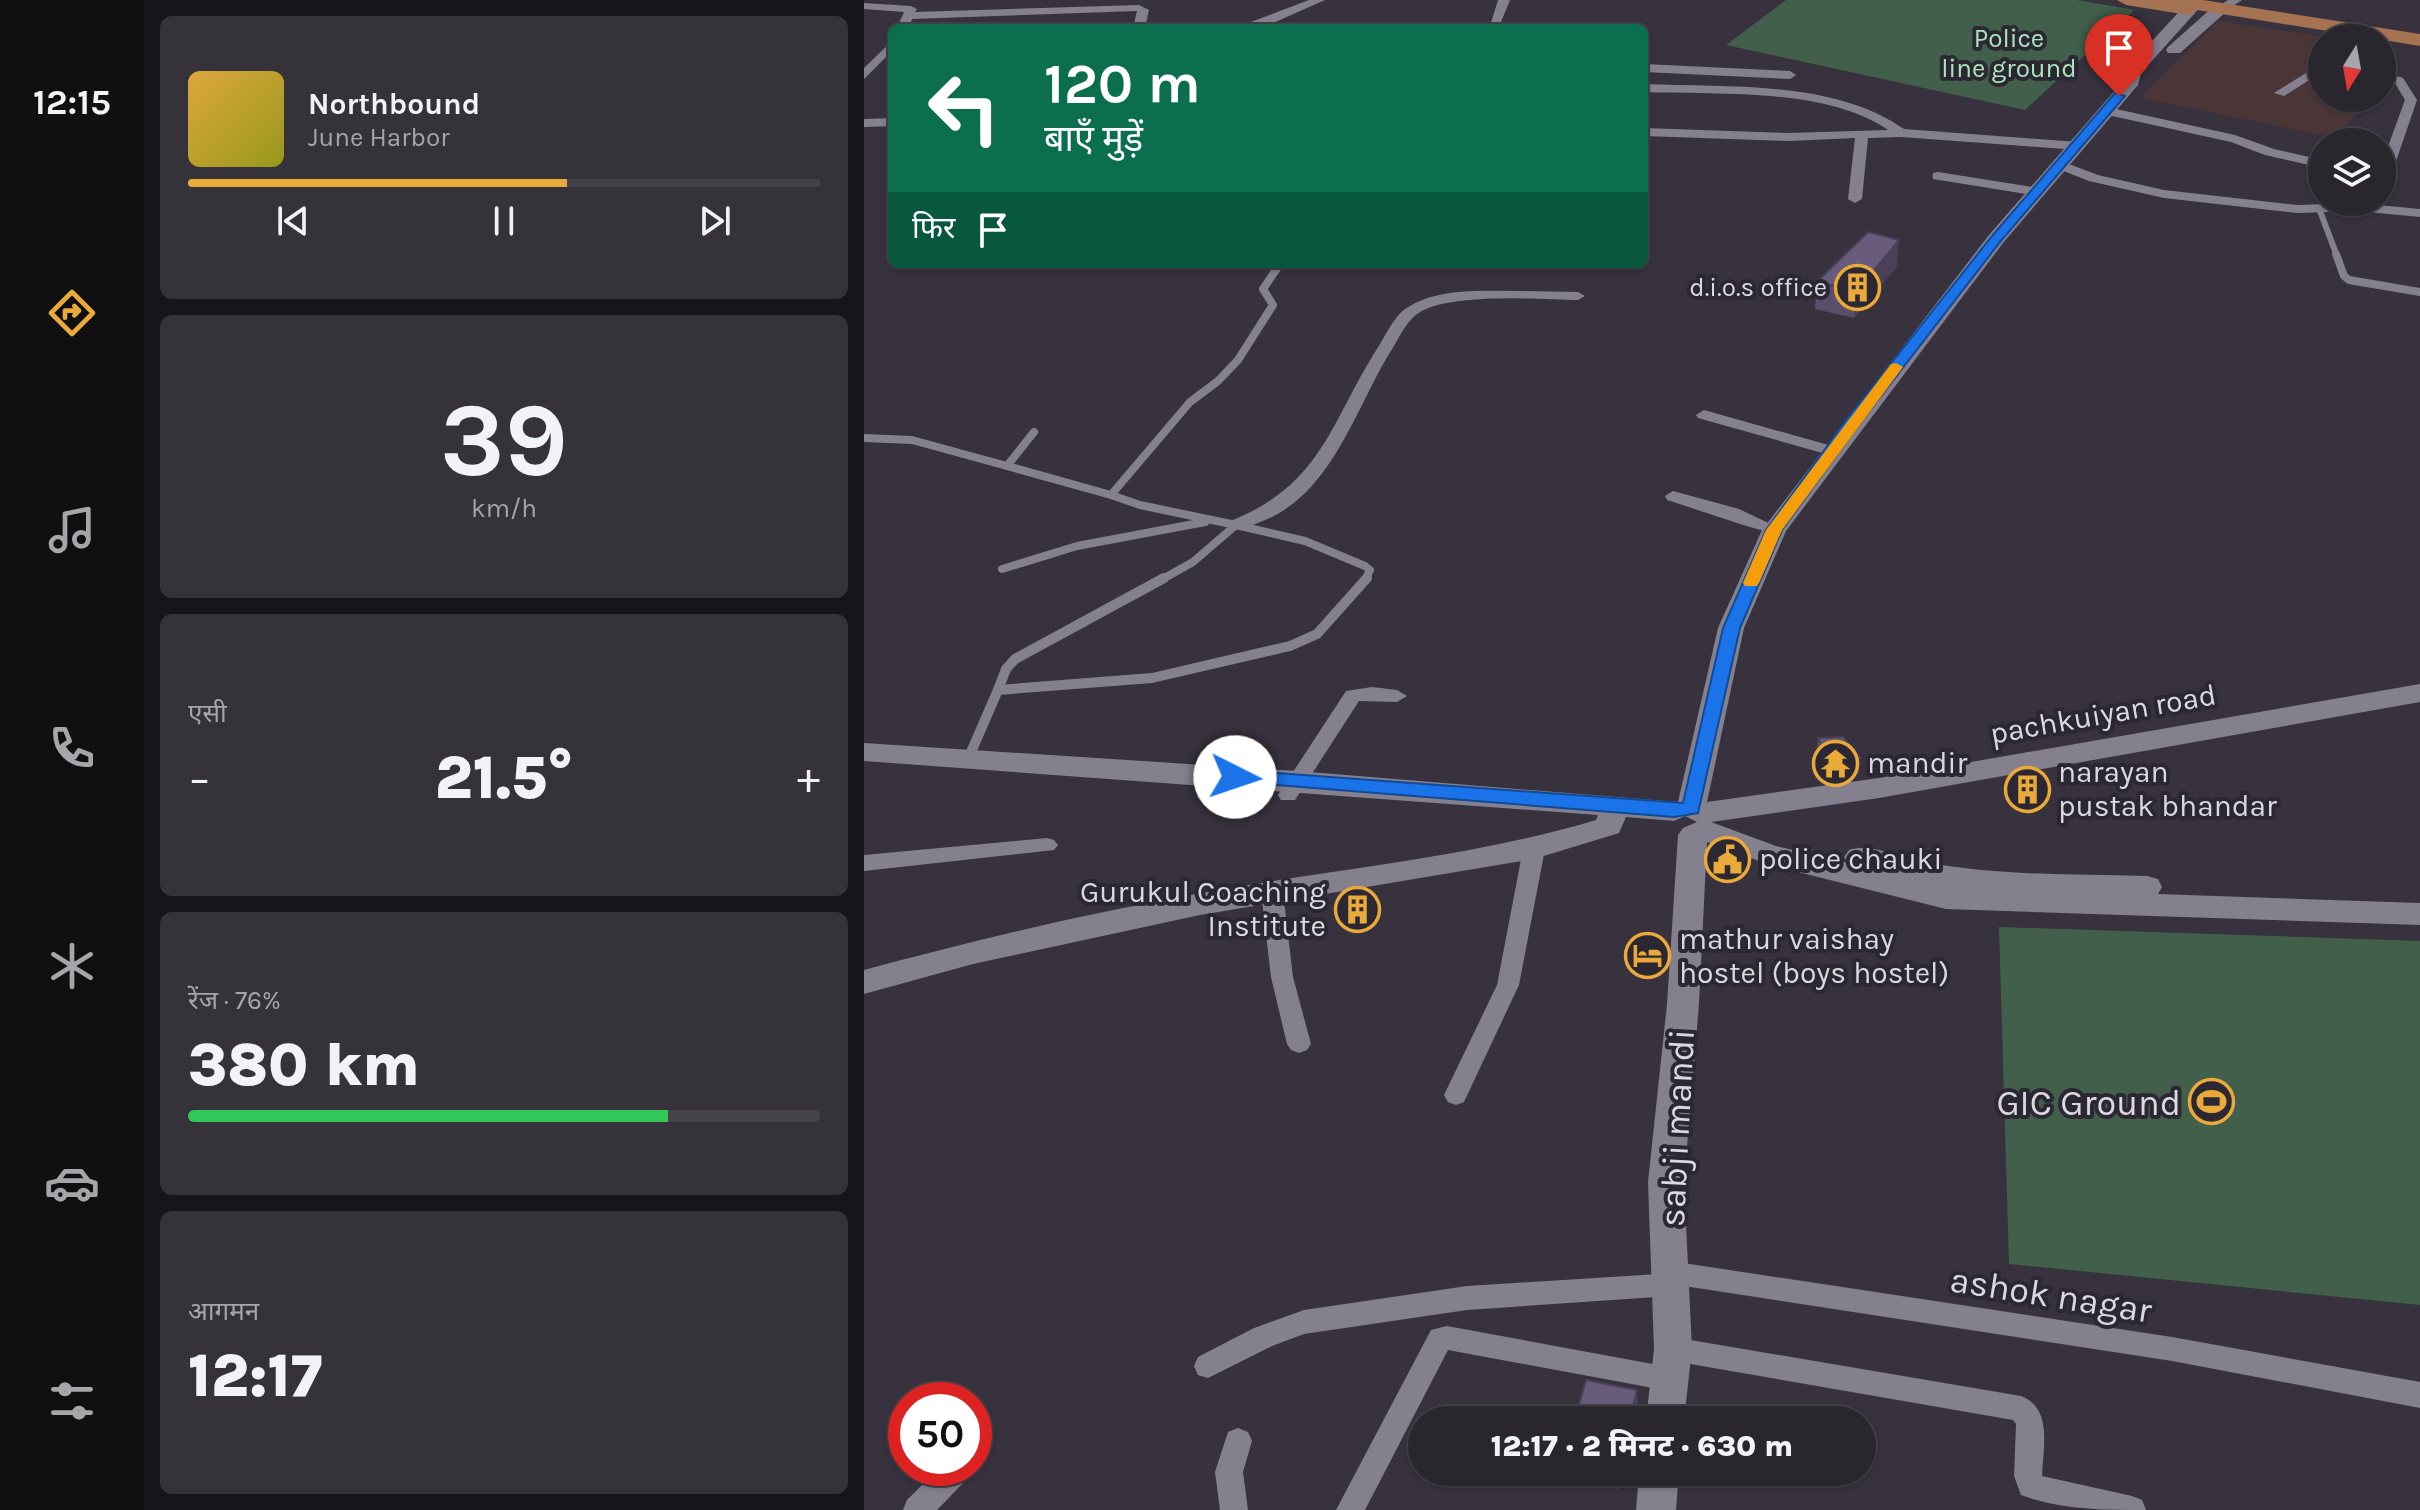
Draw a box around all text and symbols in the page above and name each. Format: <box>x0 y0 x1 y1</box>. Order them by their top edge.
pin <box>2085 14.0 2153 96</box>
park label: Police line ground <box>1941 23 2077 84</box>
north arrow <box>2308 24 2396 112</box>
map controls <box>2308 24 2396 216</box>
icon: arrive <box>2097 26 2141 70</box>
text: 120 m <box>1044 51 1201 116</box>
icon: left <box>912 56 1016 160</box>
text: 12:15 <box>33 81 111 123</box>
text: Northbound <box>308 86 480 122</box>
text: बाएँ मुड़ें <box>1044 118 1143 160</box>
text: June Harbor <box>308 122 450 153</box>
button: layers <box>2308 128 2396 216</box>
icon: previous <box>271 199 315 243</box>
icon: pause <box>482 199 526 243</box>
icon: next <box>693 199 737 243</box>
icon: arrive <box>971 208 1015 252</box>
text: फिर <box>912 210 955 246</box>
building icon: d.i.o.s office <box>1834 263 1882 311</box>
place label: d.i.o.s office <box>1689 272 1827 303</box>
icon: directions <box>44 285 100 341</box>
text: 39 <box>440 380 568 501</box>
text: km/h <box>471 493 537 524</box>
icon: music <box>44 502 100 558</box>
street label: pachkuiyan road <box>1987 676 2219 752</box>
text: एसी <box>188 698 227 729</box>
icon: phone <box>44 720 100 776</box>
position arrow <box>1193 735 1277 819</box>
temple icon: mandir <box>1812 739 1860 787</box>
text: 21.5° <box>435 743 573 813</box>
place label: mandir <box>1867 745 1967 781</box>
text: − <box>188 753 211 804</box>
text: + <box>797 753 820 804</box>
place label: narayan pustak bhandar <box>2058 754 2277 824</box>
building icon: narayan pustak bhandar <box>2003 765 2051 813</box>
public building icon: police chauki <box>1704 835 1752 883</box>
place label: police chauki <box>1759 841 1942 877</box>
place label: Gurukul Coaching Institute <box>1080 874 1326 944</box>
building icon: Gurukul Coaching Institute <box>1333 885 1381 933</box>
place label: mathur vaishay hostel (boys hostel) <box>1679 921 1949 991</box>
hotel icon: mathur vaishay hostel (boys hostel) <box>1624 932 1672 980</box>
icon: climate <box>44 938 100 994</box>
text: रेंज · 76% <box>188 985 281 1016</box>
street label: sabji mandi <box>1651 1028 1703 1228</box>
text: 380 km <box>188 1030 420 1100</box>
sports icon: GIC Ground <box>2188 1078 2236 1126</box>
place label: GIC Ground <box>1996 1082 2181 1124</box>
icon: car <box>44 1155 100 1211</box>
street label: ashok nagar <box>1947 1258 2156 1332</box>
text: आगमन <box>188 1296 259 1327</box>
text: 12:17 <box>188 1341 322 1411</box>
icon: filters <box>44 1373 100 1429</box>
speed limit sign: 50 <box>888 1382 992 1486</box>
text: 12:17 · 2 मिनट · 630 m <box>1491 1428 1793 1464</box>

